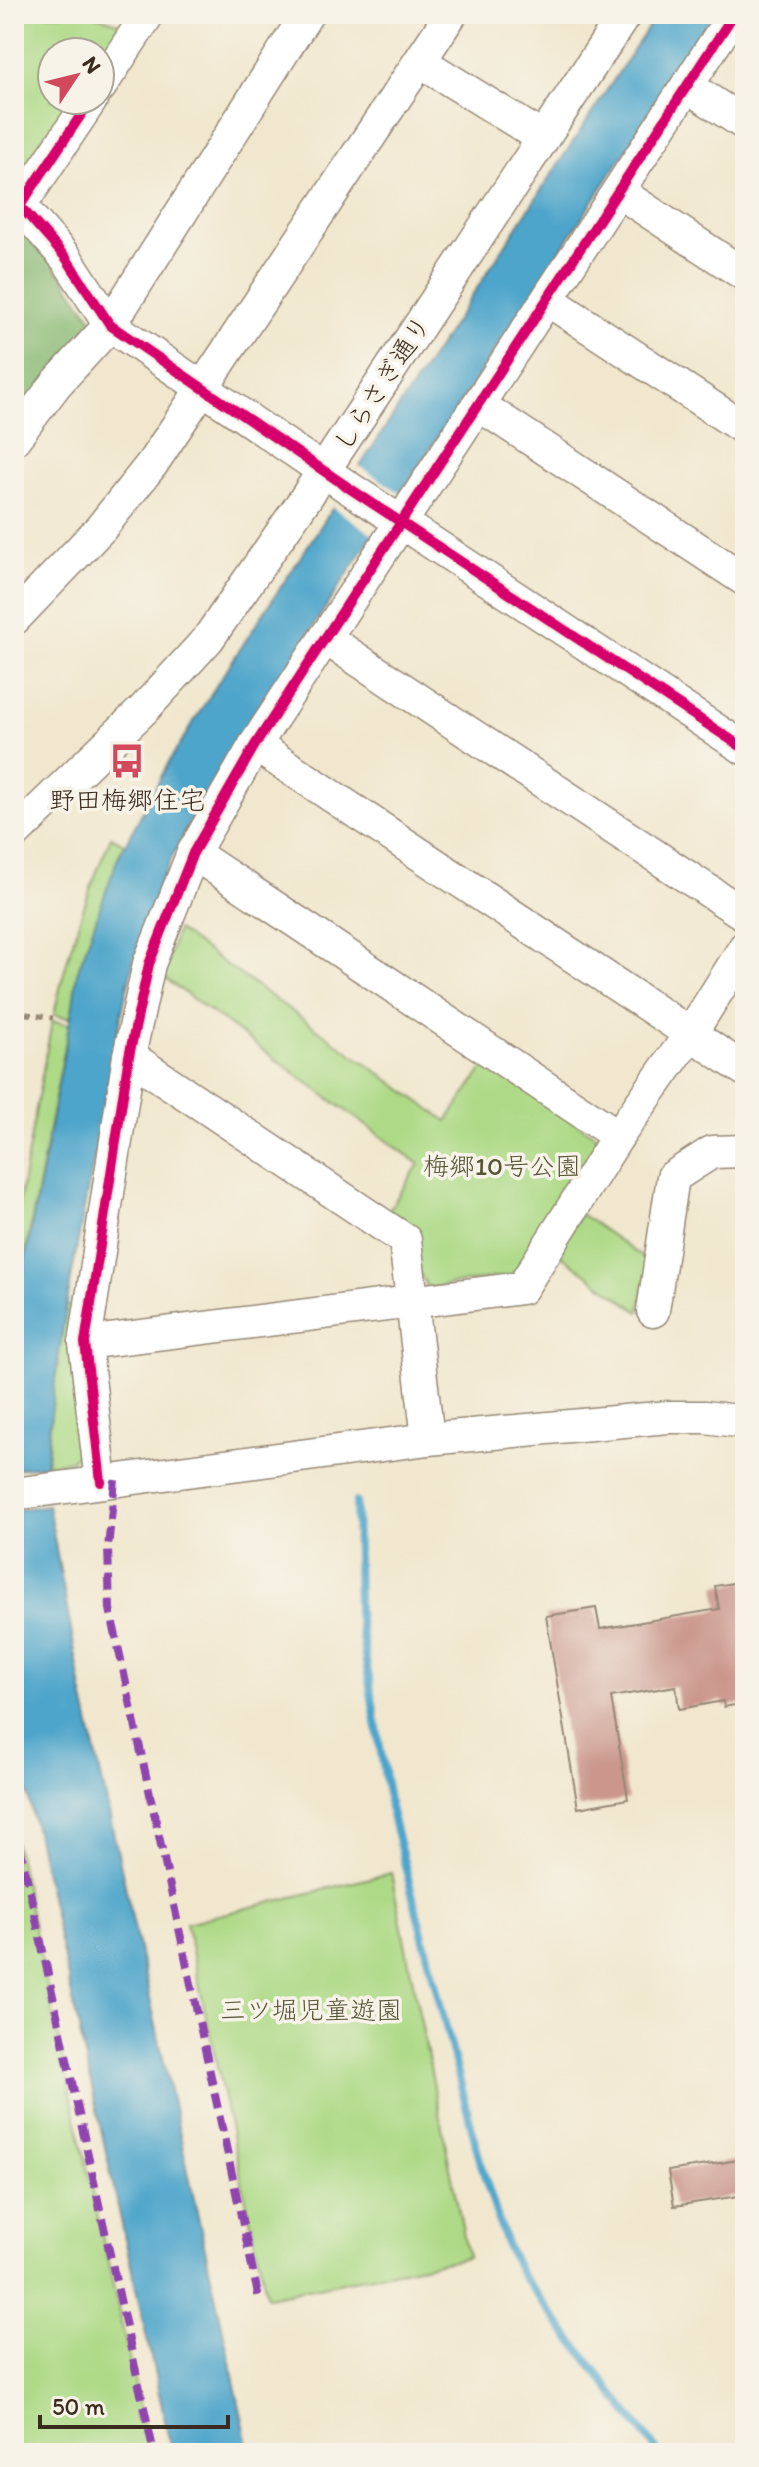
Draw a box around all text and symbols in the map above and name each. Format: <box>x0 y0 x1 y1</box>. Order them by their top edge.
north arrow <box>36 36 116 116</box>
text: N <box>77 51 107 79</box>
street label: しらさぎ通り <box>326 309 438 457</box>
bus stop icon: 野田梅郷住宅 <box>108 742 146 780</box>
place label: 野田梅郷住宅 <box>49 784 205 816</box>
park label: 梅郷10号公園 <box>423 1150 581 1182</box>
park label: 三ツ堀児童遊園 <box>220 1994 402 2026</box>
scale bar <box>40 2379 228 2429</box>
text: 50 m <box>52 2392 105 2421</box>

